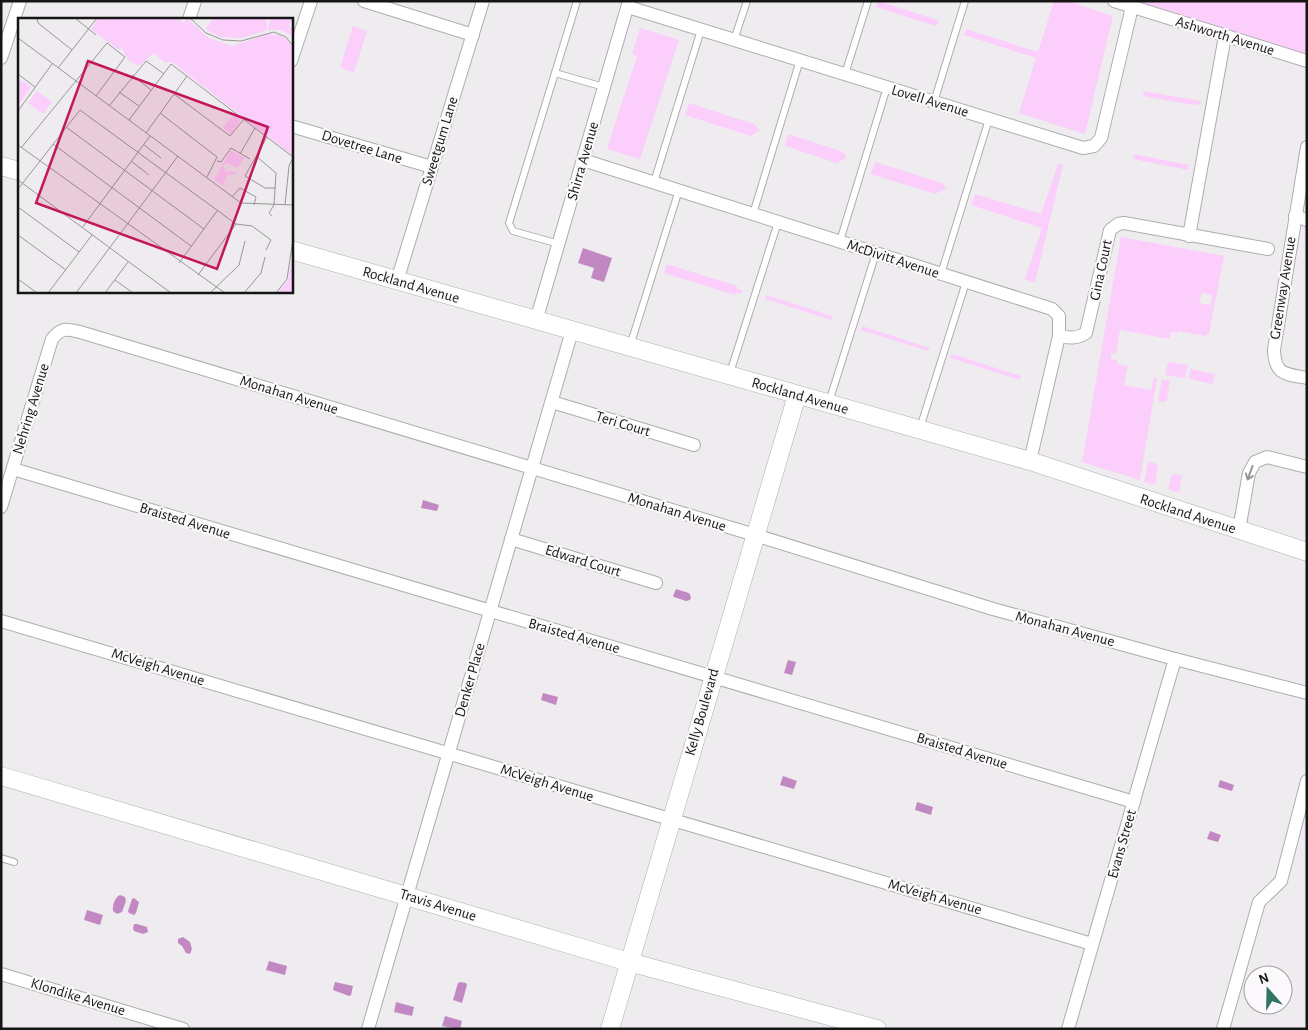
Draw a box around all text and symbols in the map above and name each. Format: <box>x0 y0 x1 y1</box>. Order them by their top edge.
street label: Ashworth Avenue <box>1174 14 1276 58</box>
inset map <box>18 18 292 292</box>
street label: Lovell Avenue <box>890 82 970 120</box>
street label: Sweetgum Lane <box>419 95 461 187</box>
street label: Shirra Avenue <box>565 120 601 202</box>
street label: Dovetree Lane <box>320 128 404 166</box>
street label: Greenway Avenue <box>1267 235 1299 341</box>
street label: McDivitt Avenue <box>845 237 941 281</box>
street label: Gina Court <box>1087 238 1115 302</box>
street label: Rockland Avenue <box>361 264 461 306</box>
street label: Nehring Avenue <box>10 362 52 456</box>
street label: Monahan Avenue <box>238 373 340 417</box>
street label: Rockland Avenue <box>750 375 850 417</box>
street label: Teri Court <box>594 409 652 439</box>
one-way arrow <box>1245 465 1254 480</box>
street label: Monahan Avenue <box>626 490 728 534</box>
street label: Rockland Avenue <box>1138 491 1238 537</box>
street label: Braisted Avenue <box>138 500 232 542</box>
street label: Edward Court <box>543 542 623 580</box>
street label: Monahan Avenue <box>1014 609 1116 649</box>
street label: Braisted Avenue <box>527 616 621 656</box>
street label: Denker Place <box>452 641 488 719</box>
street label: McVeigh Avenue <box>110 646 206 688</box>
street label: Kelly Boulevard <box>682 666 722 757</box>
street label: Braisted Avenue <box>915 730 1009 772</box>
street label: McVeigh Avenue <box>499 762 595 804</box>
street label: Evans Street <box>1105 808 1139 880</box>
street label: McVeigh Avenue <box>887 876 984 918</box>
street label: Travis Avenue <box>398 886 478 924</box>
north arrow <box>1243 965 1293 1015</box>
text: N <box>1257 970 1271 987</box>
street label: Klondike Avenue <box>29 976 127 1019</box>

